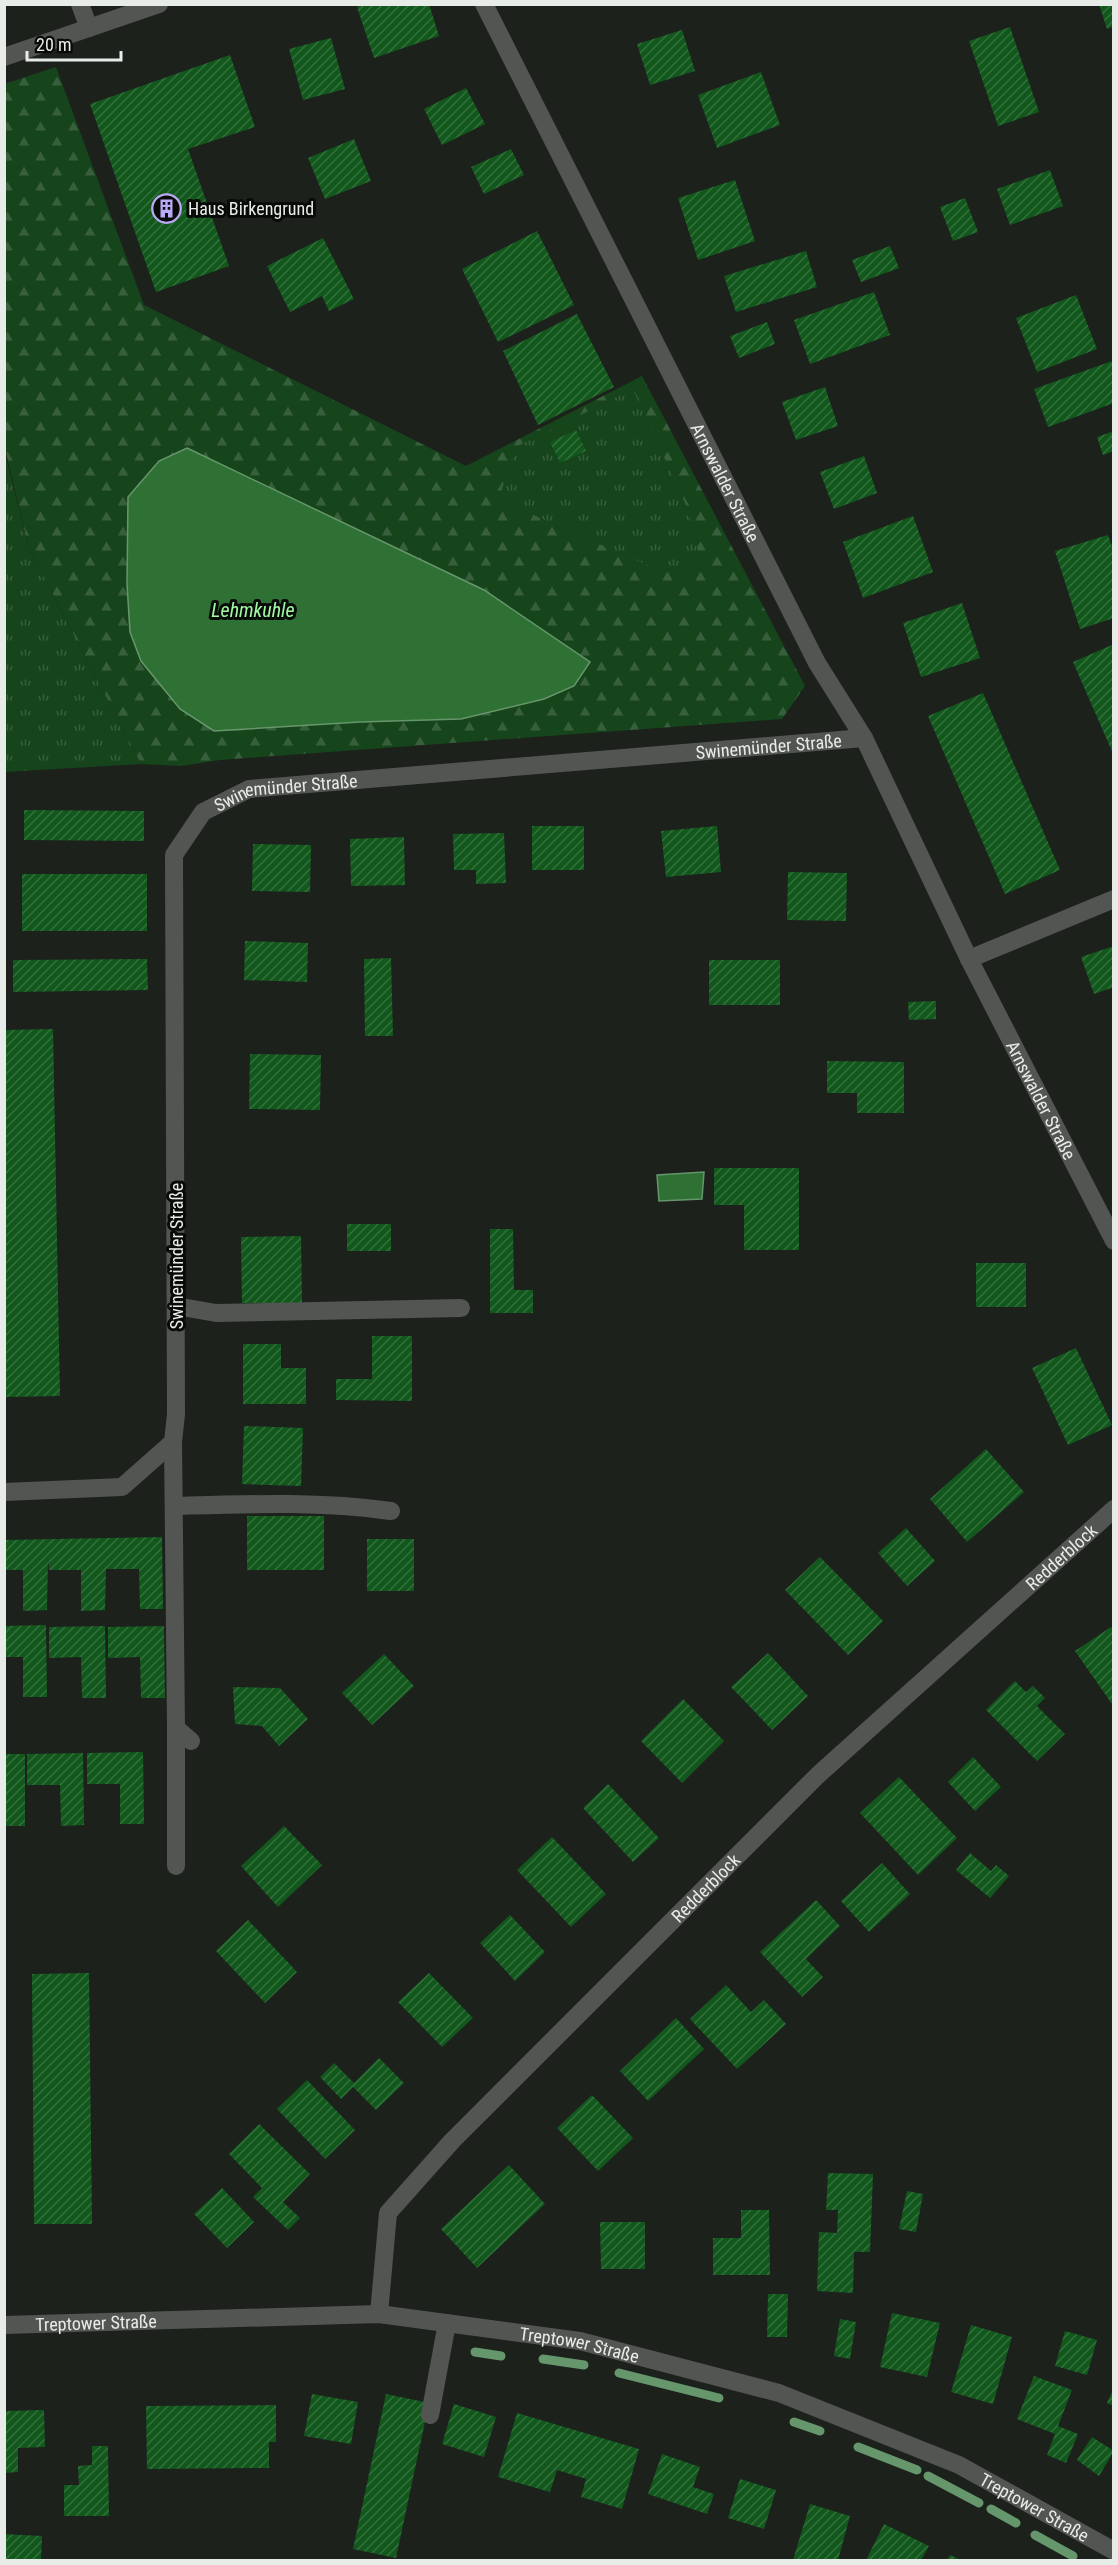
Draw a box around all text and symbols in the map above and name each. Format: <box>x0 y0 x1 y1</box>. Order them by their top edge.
scale bar <box>27 24 122 62</box>
text: 20 m <box>36 34 71 55</box>
building icon: Haus Birkengrund <box>151 192 183 224</box>
place label: Haus Birkengrund <box>188 198 314 219</box>
street label: Arnswalder Straße <box>687 419 765 545</box>
water label: Lehmkuhle <box>211 598 295 622</box>
street label: Swinemünder Straße <box>695 729 843 762</box>
street label: Swinemünder Straße <box>210 770 358 815</box>
street label: Arnswalder Straße <box>1002 1037 1081 1163</box>
street label: Swinemünder Straße <box>166 1183 187 1329</box>
street label: Redderblock <box>1021 1519 1101 1594</box>
street label: Redderblock <box>667 1849 744 1926</box>
street label: Treptower Straße <box>35 2310 157 2335</box>
street label: Treptower Straße <box>518 2323 642 2367</box>
street label: Treptower Straße <box>976 2468 1093 2546</box>

